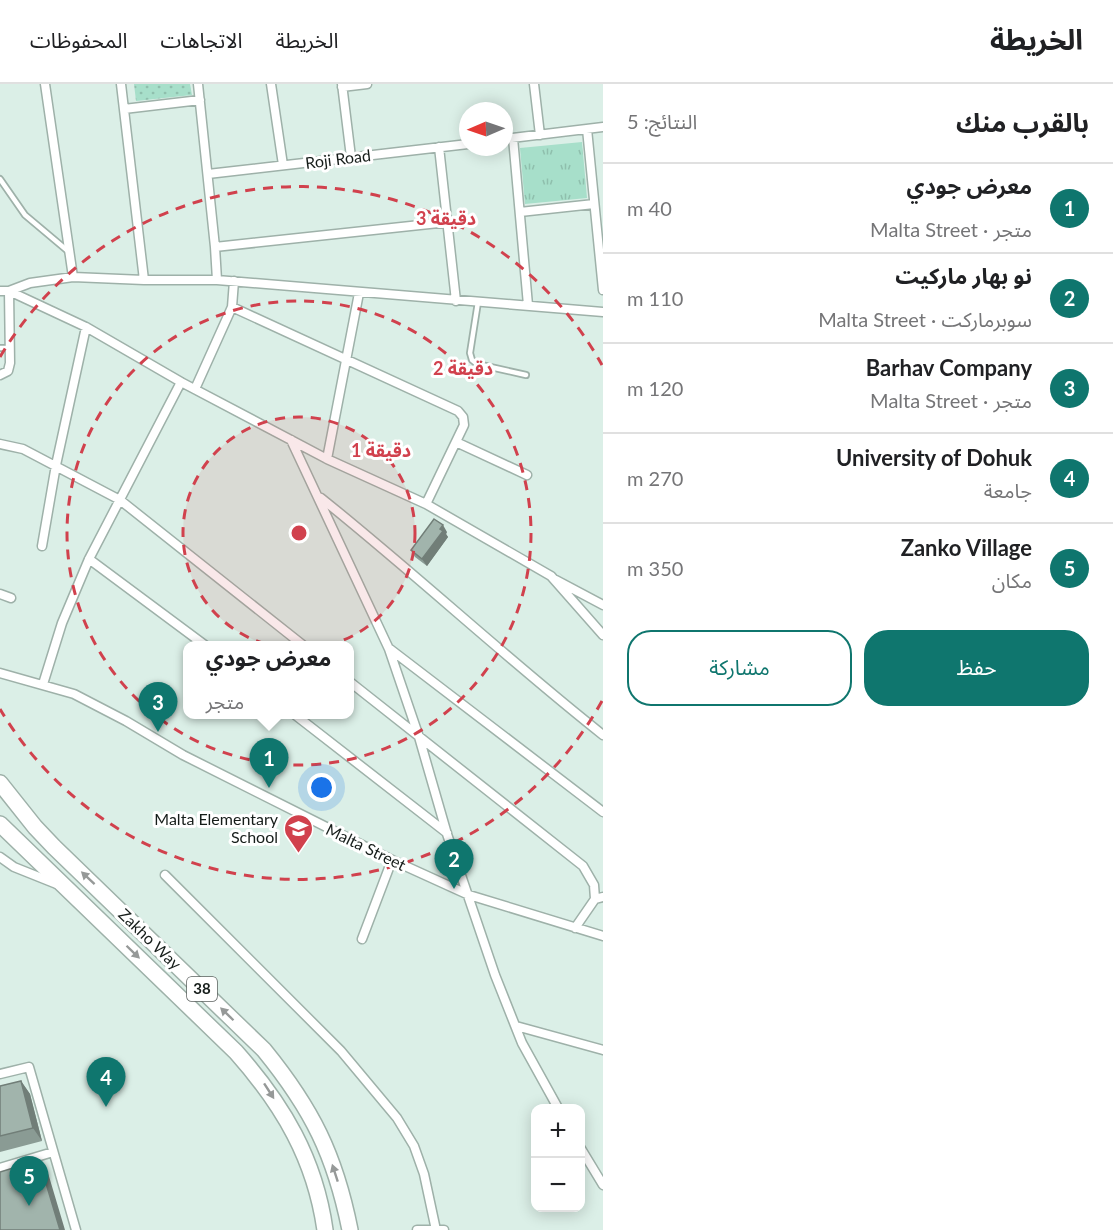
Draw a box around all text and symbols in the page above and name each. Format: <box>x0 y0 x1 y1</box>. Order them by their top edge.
text: الخريطة <box>990 22 1083 56</box>
text: المحفوظات <box>30 27 127 52</box>
text: الاتجاهات <box>160 27 242 52</box>
text: الخريطة <box>275 27 338 52</box>
north arrow <box>459 102 513 156</box>
text: بالقرب منك <box>956 106 1089 138</box>
text: النتائج: 5 <box>627 109 697 133</box>
street label: Roji Road <box>304 145 372 172</box>
text: معرض جودي <box>906 172 1032 199</box>
text: 40 m <box>627 196 672 220</box>
text: 1 <box>1064 196 1075 220</box>
text: 3 دقيقة <box>416 207 476 229</box>
text: متجر · Malta Street <box>870 217 1032 241</box>
text: نو بهار ماركيت <box>895 262 1032 289</box>
text: 110 m <box>627 286 683 310</box>
text: 2 <box>1064 286 1075 310</box>
text: سوبرماركت · Malta Street <box>818 307 1032 331</box>
text: Barhav Company <box>866 354 1032 381</box>
text: 2 دقيقة <box>433 357 493 379</box>
text: 120 m <box>627 376 683 400</box>
text: 3 <box>1064 376 1075 400</box>
text: متجر · Malta Street <box>870 388 1032 412</box>
text: 1 دقيقة <box>351 439 411 461</box>
text: University of Dohuk <box>836 444 1032 471</box>
text: 270 m <box>627 466 683 490</box>
text: 4 <box>1064 466 1075 490</box>
text: جامعة <box>984 478 1032 502</box>
centre of rings <box>289 523 309 543</box>
text: Zanko Village <box>901 534 1032 561</box>
text: 350 m <box>627 556 683 580</box>
text: 5 <box>1064 556 1075 580</box>
text: مكان <box>992 568 1032 592</box>
button: مشاركة <box>627 630 852 706</box>
button: حفظ <box>864 630 1089 706</box>
popup <box>183 641 354 719</box>
text: معرض جودي <box>206 644 331 671</box>
pin: 3 <box>138 682 178 732</box>
text: متجر <box>206 689 244 713</box>
pin: 1 <box>250 738 288 788</box>
your location <box>307 773 336 802</box>
place label: Malta Elementary School <box>154 809 279 846</box>
school or university icon: Malta Elementary School <box>283 812 315 854</box>
street label: Malta Street <box>323 819 409 874</box>
pin: 2 <box>434 840 474 889</box>
one-way arrow <box>80 871 95 885</box>
street label: Zakho Way <box>115 904 186 974</box>
one-way arrow <box>125 945 139 959</box>
road number: 38 <box>187 977 217 1001</box>
one-way arrow <box>220 1007 235 1021</box>
pin: 4 <box>86 1058 126 1107</box>
one-way arrow <box>263 1083 274 1100</box>
map controls <box>531 1104 585 1212</box>
button: + <box>531 1104 585 1158</box>
pin: 5 <box>9 1156 48 1206</box>
button: − <box>531 1158 585 1212</box>
one-way arrow <box>330 1164 340 1182</box>

